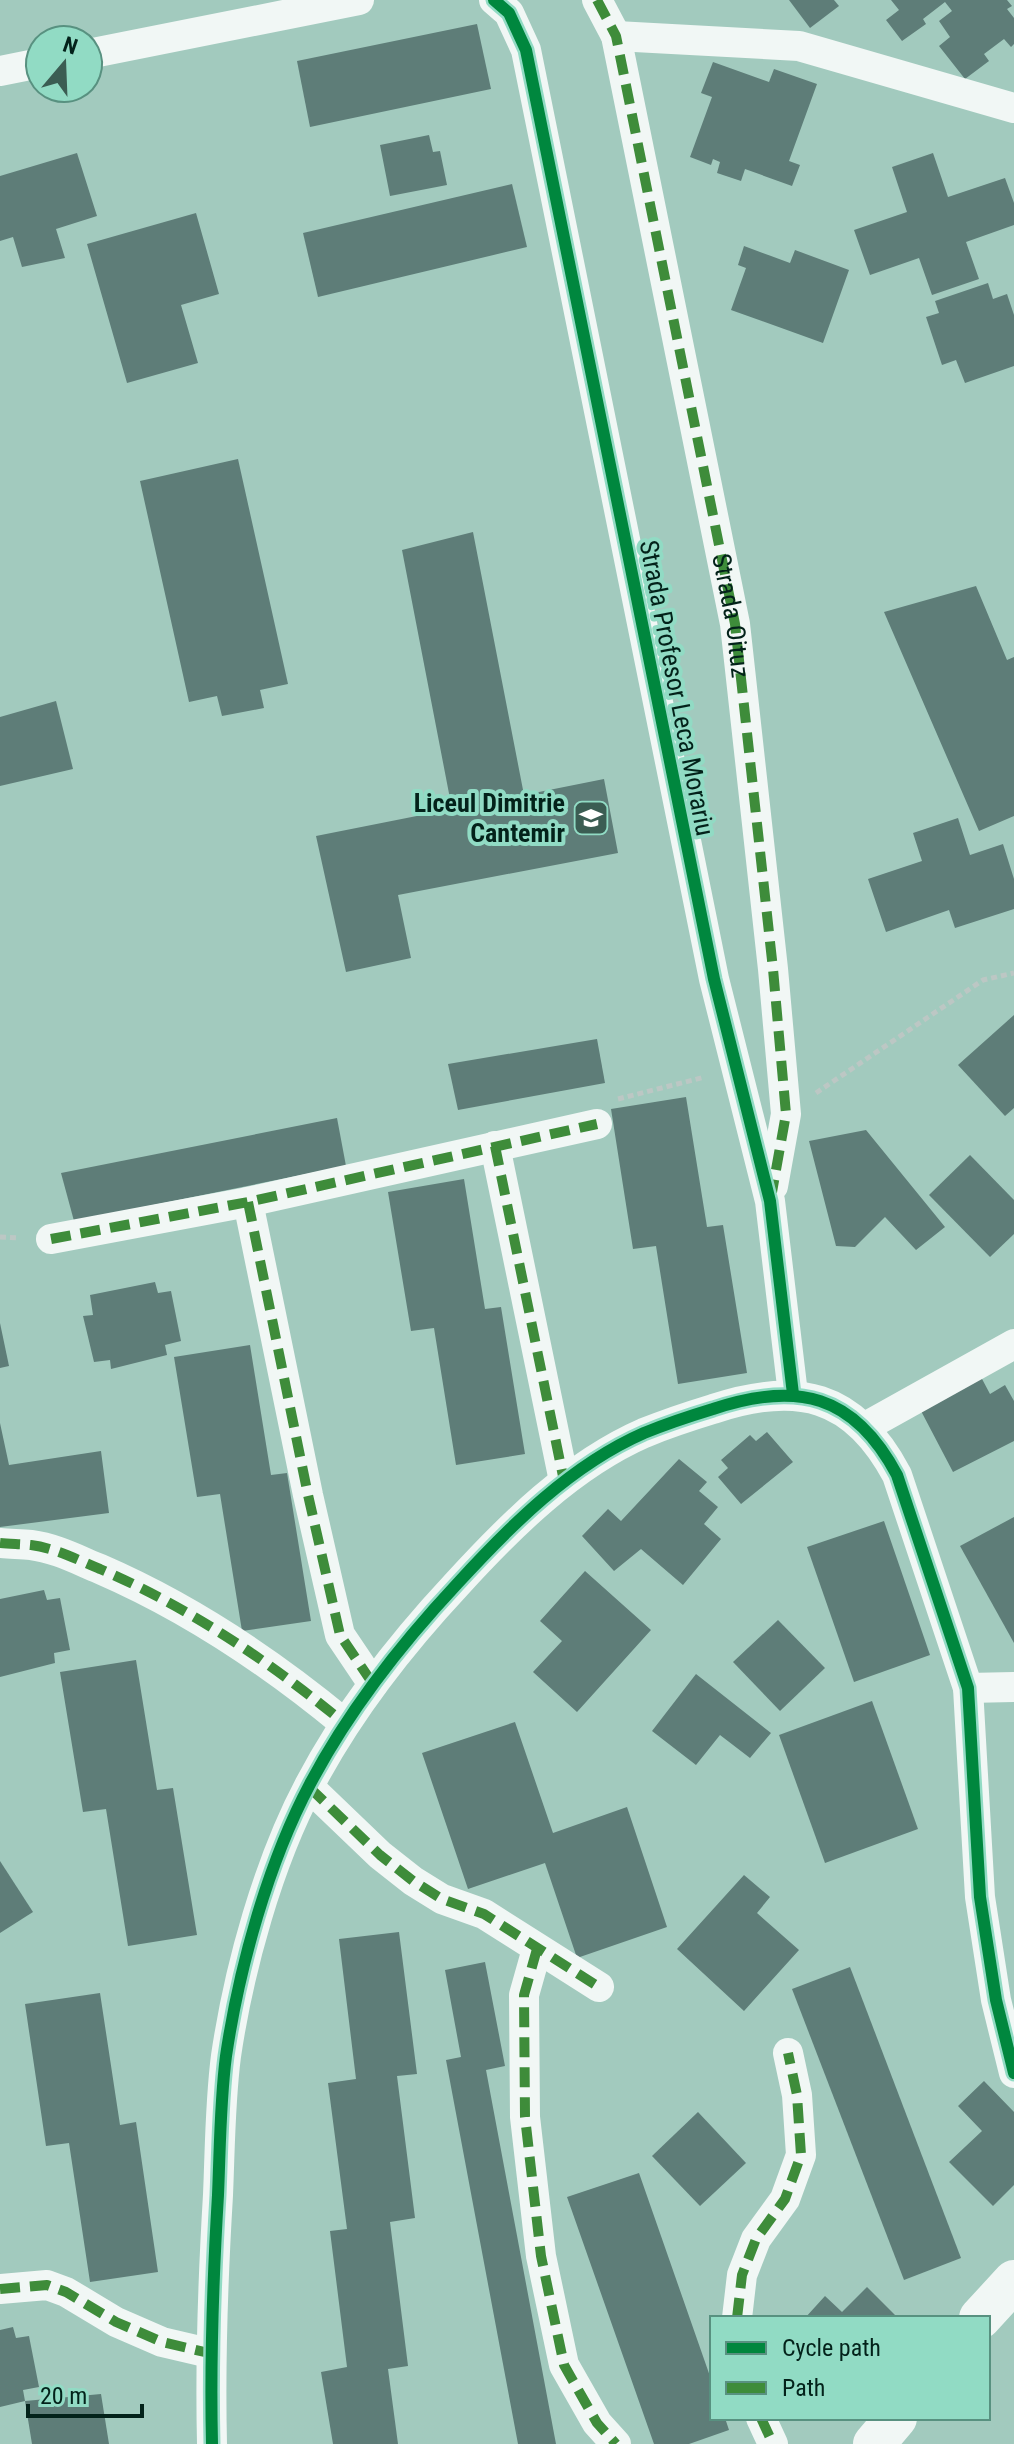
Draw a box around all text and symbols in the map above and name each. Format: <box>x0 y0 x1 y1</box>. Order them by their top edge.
north arrow <box>24 24 104 104</box>
text: N <box>60 32 81 60</box>
street label: Strada Profesor Leca Morariu <box>634 538 720 838</box>
street label: Strada Oituz <box>706 551 756 680</box>
place label: Liceul Dimitrie Cantemir <box>414 788 565 848</box>
school or university icon: Liceul Dimitrie Cantemir <box>572 799 610 837</box>
legend <box>710 2316 990 2420</box>
text: Cycle path <box>782 2334 881 2362</box>
scale bar <box>28 2368 142 2418</box>
text: Path <box>782 2374 825 2402</box>
text: 20 m <box>40 2382 87 2410</box>

